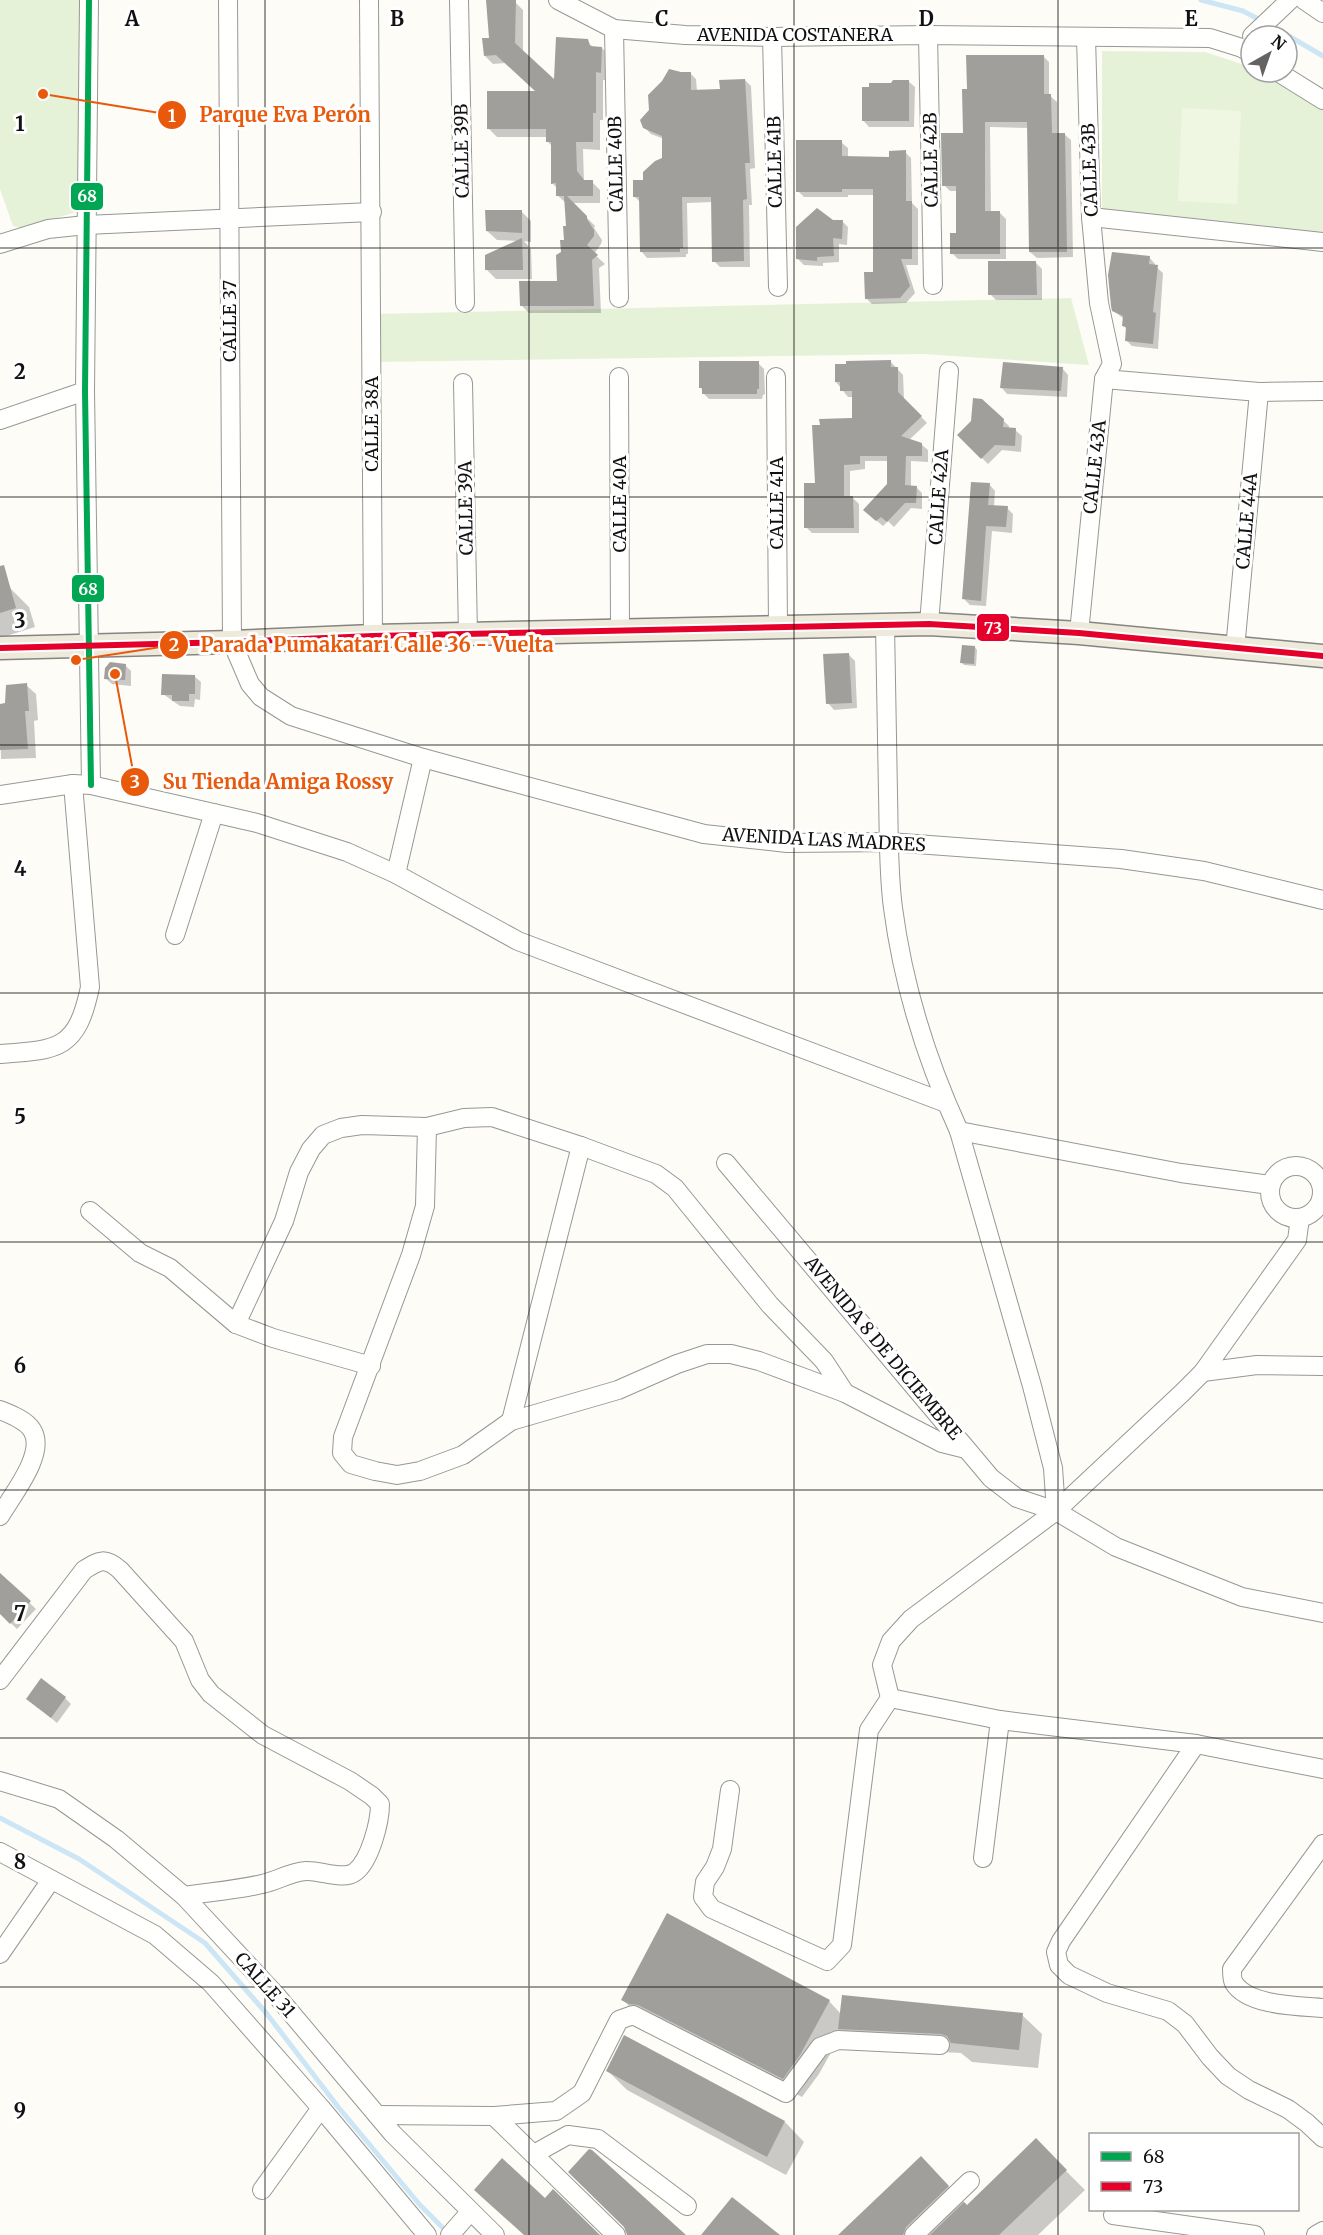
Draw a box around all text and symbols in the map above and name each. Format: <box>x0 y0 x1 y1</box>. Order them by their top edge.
text: A <box>124 6 140 31</box>
text: B <box>390 6 404 31</box>
text: C <box>655 6 669 31</box>
text: D <box>918 6 934 31</box>
text: E <box>1184 6 1198 31</box>
street label: AVENIDA COSTANERA <box>696 23 893 46</box>
north arrow <box>1239 24 1299 84</box>
text: N <box>1267 31 1290 54</box>
callout: Parque Eva Perón <box>157 96 383 134</box>
text: Parque Eva Perón <box>199 102 371 127</box>
text: 1 <box>168 104 176 127</box>
street label: CALLE 39B <box>449 104 474 198</box>
text: 1 <box>15 111 25 136</box>
street label: CALLE 42B <box>918 112 943 208</box>
street label: CALLE 40B <box>603 116 628 212</box>
street label: CALLE 41B <box>762 116 787 208</box>
street label: CALLE 43B <box>1076 123 1103 217</box>
line badge: 68 <box>70 182 104 211</box>
text: 68 <box>77 186 97 206</box>
street label: CALLE 37 <box>218 280 241 362</box>
text: 2 <box>14 359 26 384</box>
street label: CALLE 38A <box>360 376 383 472</box>
street label: CALLE 43A <box>1078 419 1111 515</box>
street label: CALLE 42A <box>924 448 953 546</box>
street label: CALLE 40A <box>608 455 631 552</box>
street label: CALLE 41A <box>765 456 788 550</box>
street label: CALLE 39A <box>453 460 478 555</box>
street label: CALLE 44A <box>1231 471 1262 570</box>
line badge: 68 <box>71 574 105 603</box>
text: 68 <box>78 579 98 599</box>
text: 3 <box>14 608 26 633</box>
line badge: 73 <box>976 613 1010 642</box>
text: 73 <box>984 618 1002 638</box>
callout: Parada Pumakatari Calle 36 - Vuelta <box>159 626 566 664</box>
text: Parada Pumakatari Calle 36 - Vuelta <box>200 632 554 657</box>
text: 2 <box>169 633 179 656</box>
callout: Su Tienda Amiga Rossy <box>120 763 405 801</box>
text: Su Tienda Amiga Rossy <box>163 769 394 794</box>
text: 3 <box>130 770 140 793</box>
street label: AVENIDA LAS MADRES <box>721 823 927 856</box>
text: 4 <box>14 856 27 881</box>
text: 5 <box>14 1104 26 1129</box>
street label: AVENIDA 8 DE DICIEMBRE <box>799 1250 967 1445</box>
text: 6 <box>14 1353 26 1378</box>
text: 7 <box>14 1601 26 1626</box>
text: 8 <box>14 1849 26 1874</box>
street label: CALLE 31 <box>230 1947 301 2022</box>
text: 9 <box>14 2098 26 2123</box>
legend <box>1089 2133 1299 2211</box>
text: 68 <box>1143 2145 1165 2168</box>
text: 73 <box>1143 2175 1163 2198</box>

